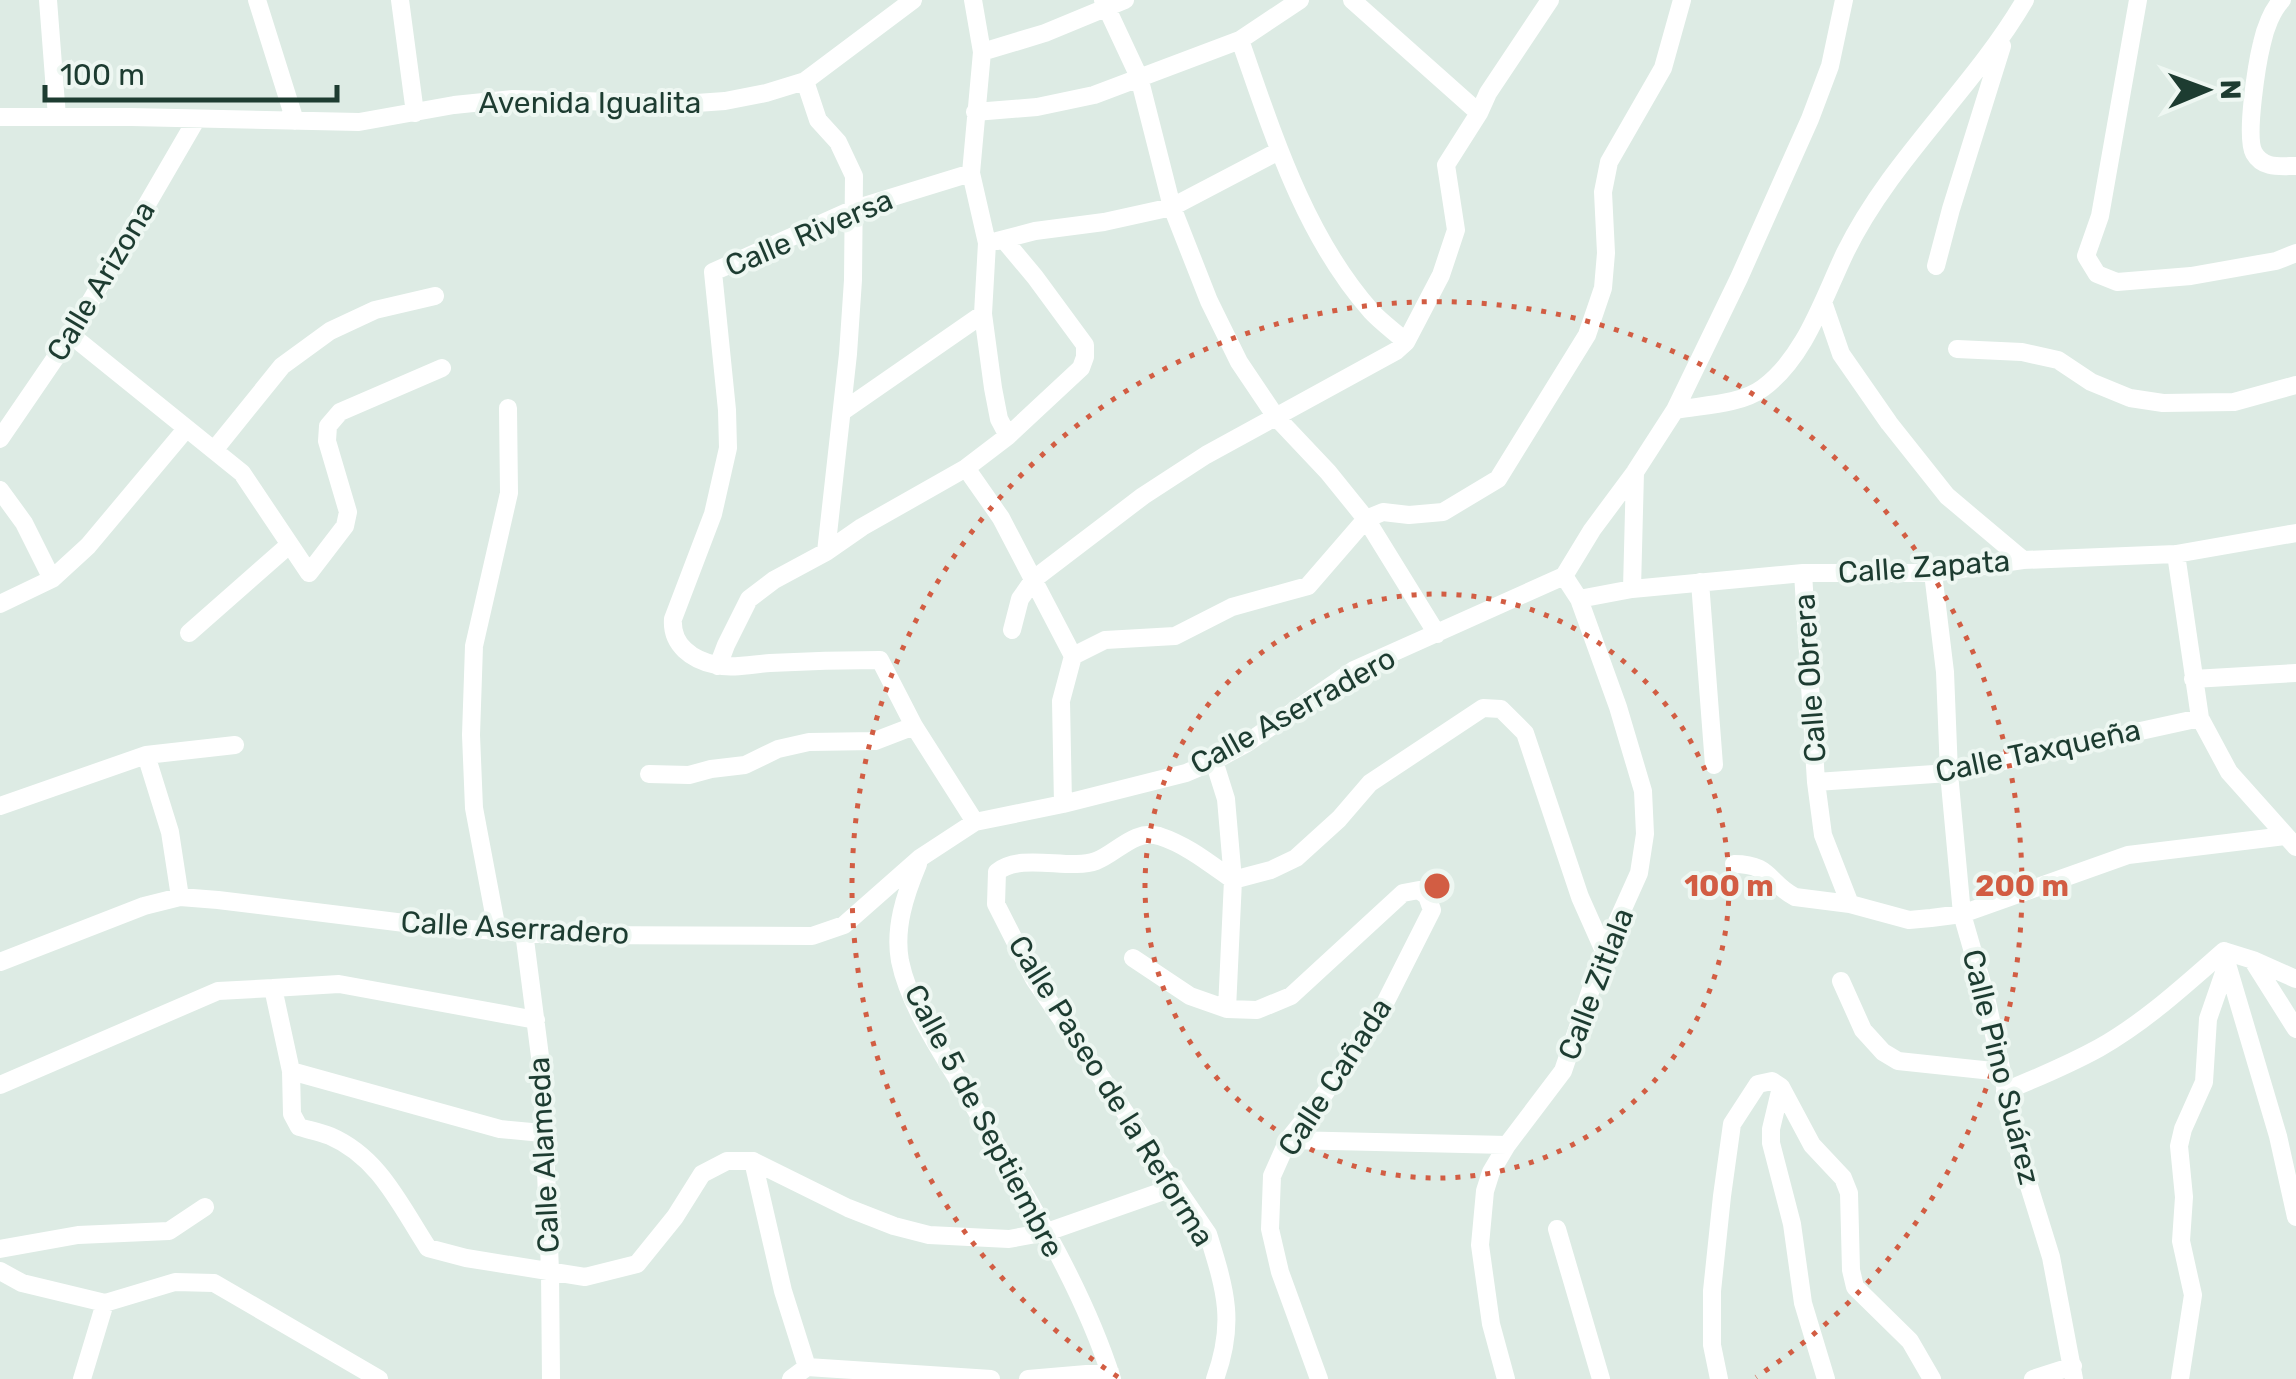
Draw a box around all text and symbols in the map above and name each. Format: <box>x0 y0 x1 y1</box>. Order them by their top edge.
scale bar <box>45 40 338 102</box>
north arrow <box>2156 40 2256 140</box>
text: 100 m <box>60 57 145 93</box>
text: N <box>2214 79 2247 100</box>
street label: Avenida Igualita <box>479 85 701 121</box>
street label: Calle Riversa <box>720 182 898 284</box>
street label: Calle Arizona <box>39 194 163 368</box>
street label: Calle Zapata <box>1837 543 2011 591</box>
street label: Calle Obrera <box>1786 592 1834 764</box>
street label: Calle Aserradero <box>1184 640 1402 782</box>
street label: Calle Taxqueña <box>1932 712 2144 790</box>
centre of rings <box>1419 868 1455 904</box>
text: 100 m <box>1684 868 1774 904</box>
text: 200 m <box>1975 868 2069 904</box>
street label: Calle Zitlala <box>1551 903 1641 1065</box>
street label: Calle Aserradero <box>400 904 630 952</box>
street label: Calle Paseo de la Reforma <box>1000 929 1222 1253</box>
street label: Calle Pino Suárez <box>1954 946 2048 1188</box>
street label: Calle 5 de Septiembre <box>897 978 1071 1264</box>
street label: Calle Cañada <box>1271 991 1399 1163</box>
street label: Calle Alameda <box>521 1056 567 1254</box>

